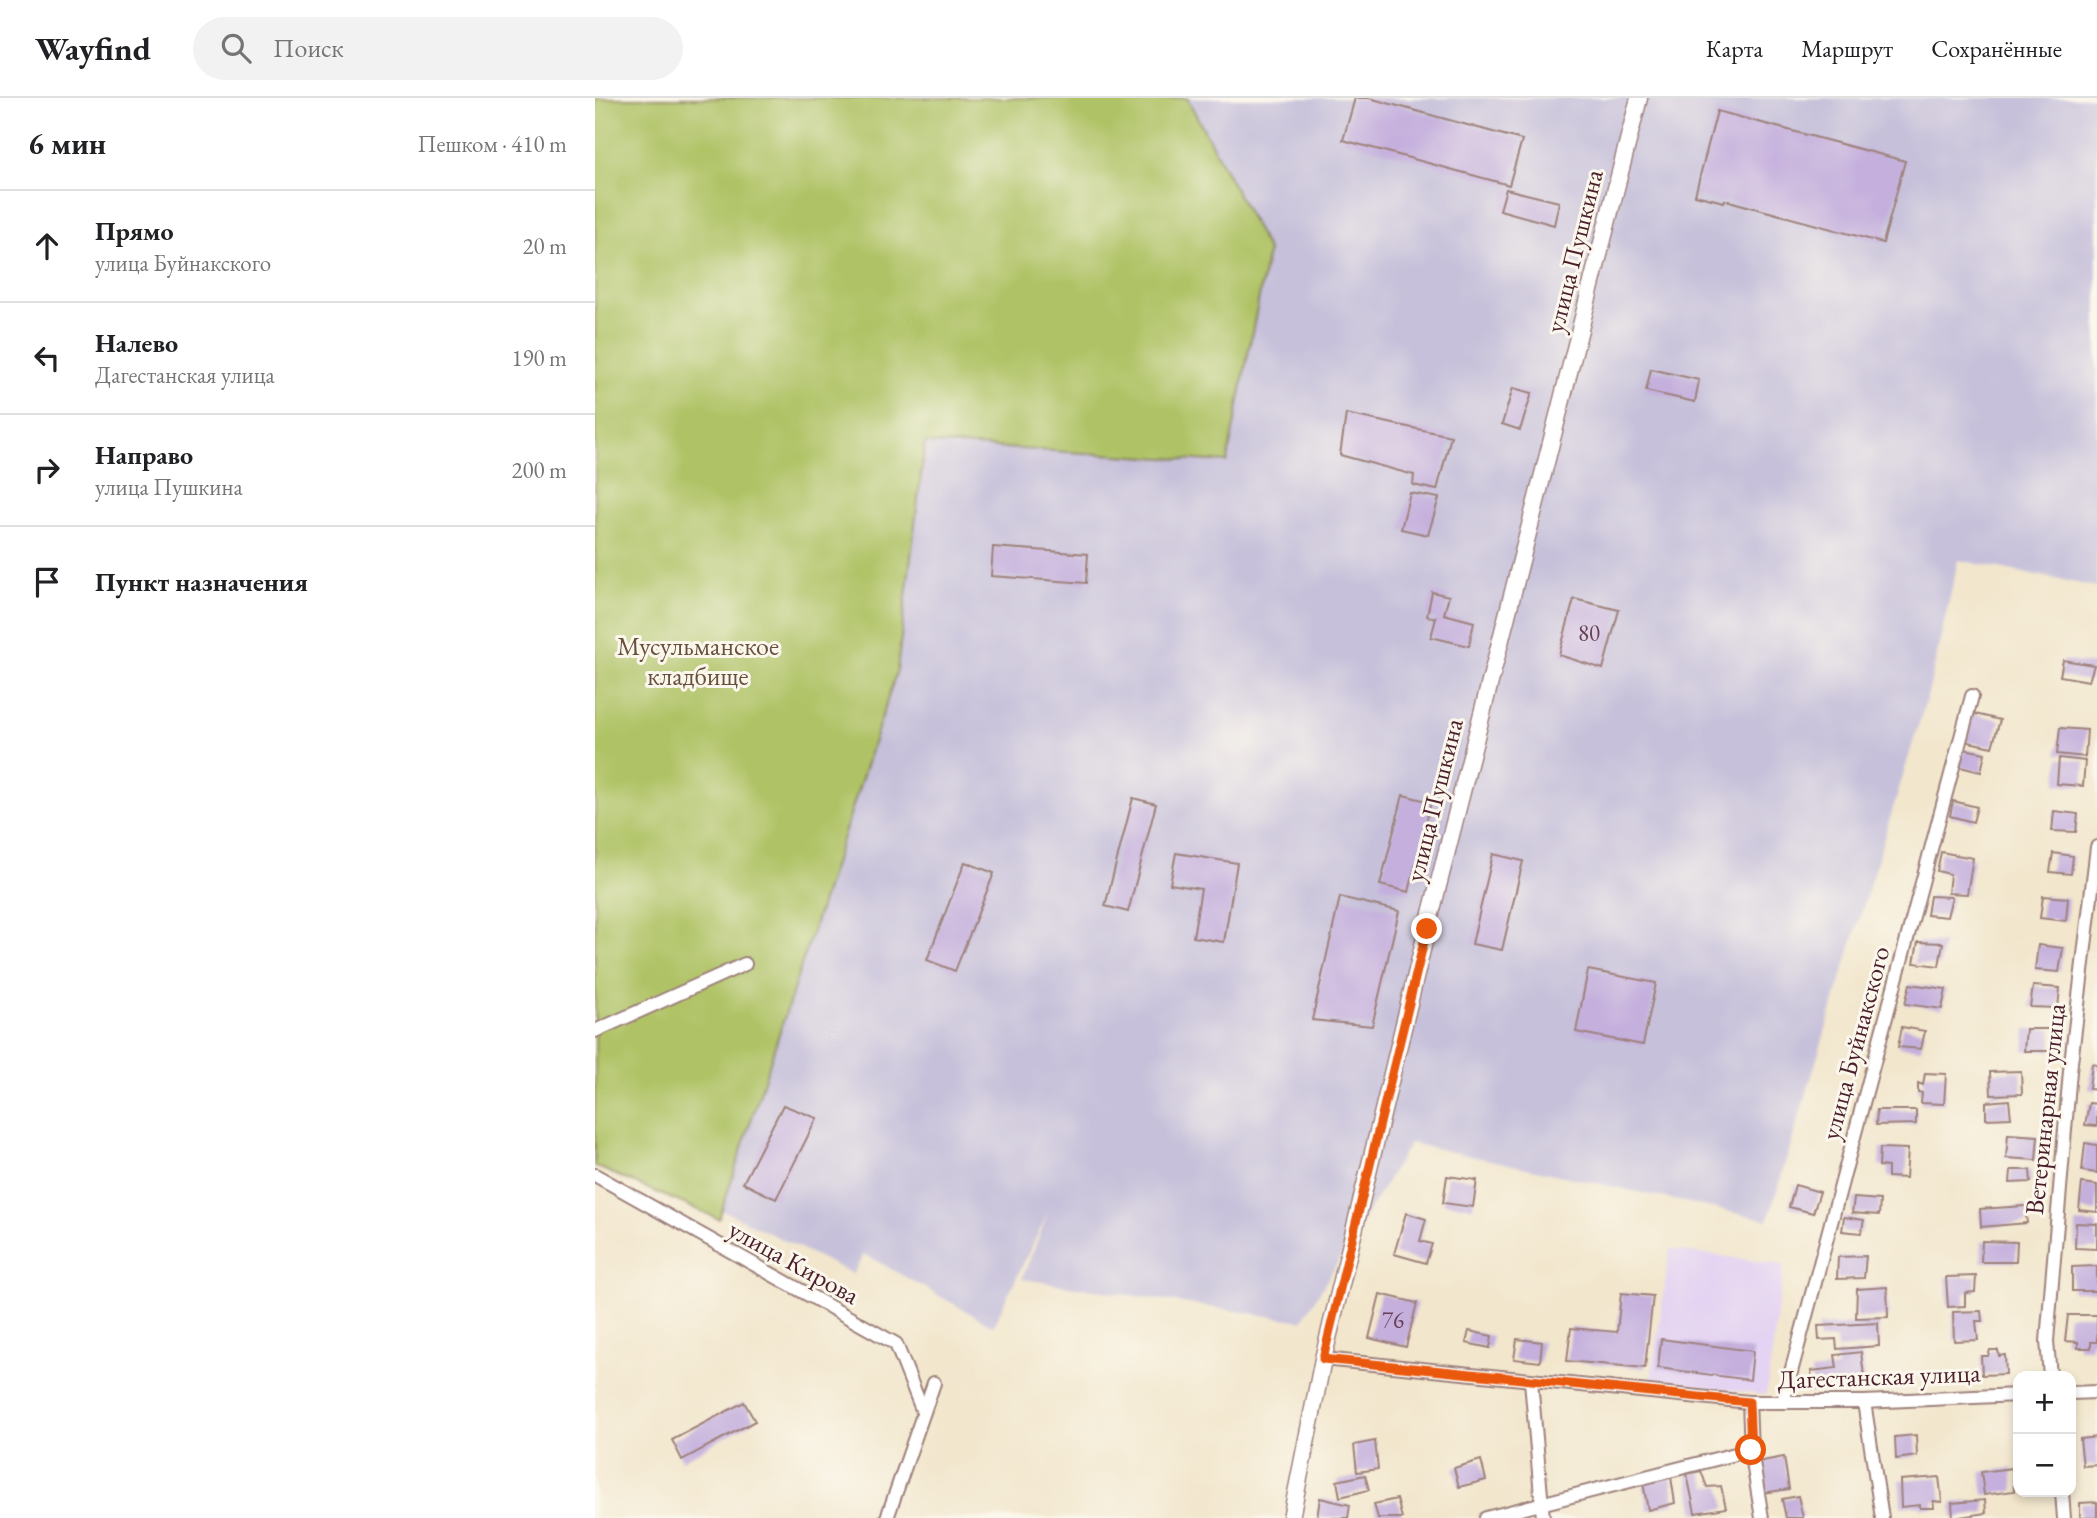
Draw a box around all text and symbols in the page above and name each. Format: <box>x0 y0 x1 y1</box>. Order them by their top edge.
search box <box>193 17 683 80</box>
text: Wayfind <box>35 27 151 70</box>
icon: search <box>217 29 255 67</box>
text: Поиск <box>273 31 344 65</box>
text: Карта <box>1706 33 1763 64</box>
text: Маршрут <box>1801 33 1893 64</box>
text: Сохранённые <box>1931 33 2062 64</box>
text: 6 мин <box>28 124 106 163</box>
text: Пешком · 410 m <box>418 129 567 159</box>
street label: улица Пушкина <box>1537 165 1611 336</box>
text: Прямо <box>95 214 174 248</box>
icon: ahead <box>28 227 66 265</box>
text: 20 m <box>522 231 567 261</box>
text: улица Буйнакского <box>95 248 271 278</box>
text: Налево <box>95 326 178 360</box>
icon: left <box>28 339 66 377</box>
text: 190 m <box>511 343 567 373</box>
text: Дагестанская улица <box>95 360 275 390</box>
text: Направо <box>95 438 193 472</box>
icon: right <box>28 451 66 489</box>
text: 200 m <box>511 455 567 485</box>
text: улица Пушкина <box>95 472 243 502</box>
icon: arrive <box>28 563 66 601</box>
text: Пункт назначения <box>95 565 308 599</box>
house number: 80 <box>1578 618 1600 648</box>
park label: Мусульманское кладбище <box>617 629 779 693</box>
street label: улица Пушкина <box>1397 714 1471 885</box>
route end <box>1411 913 1442 944</box>
street label: улица Буйнакского <box>1813 942 1897 1144</box>
street label: Ветеринарная улица <box>2017 1001 2073 1216</box>
street label: улица Кирова <box>723 1212 866 1312</box>
house number: 76 <box>1382 1305 1404 1335</box>
street label: Дагестанская улица <box>1777 1355 1982 1397</box>
map controls <box>2013 1371 2076 1497</box>
button: + <box>2013 1371 2076 1434</box>
route start <box>1735 1434 1766 1465</box>
button: − <box>2013 1434 2076 1497</box>

